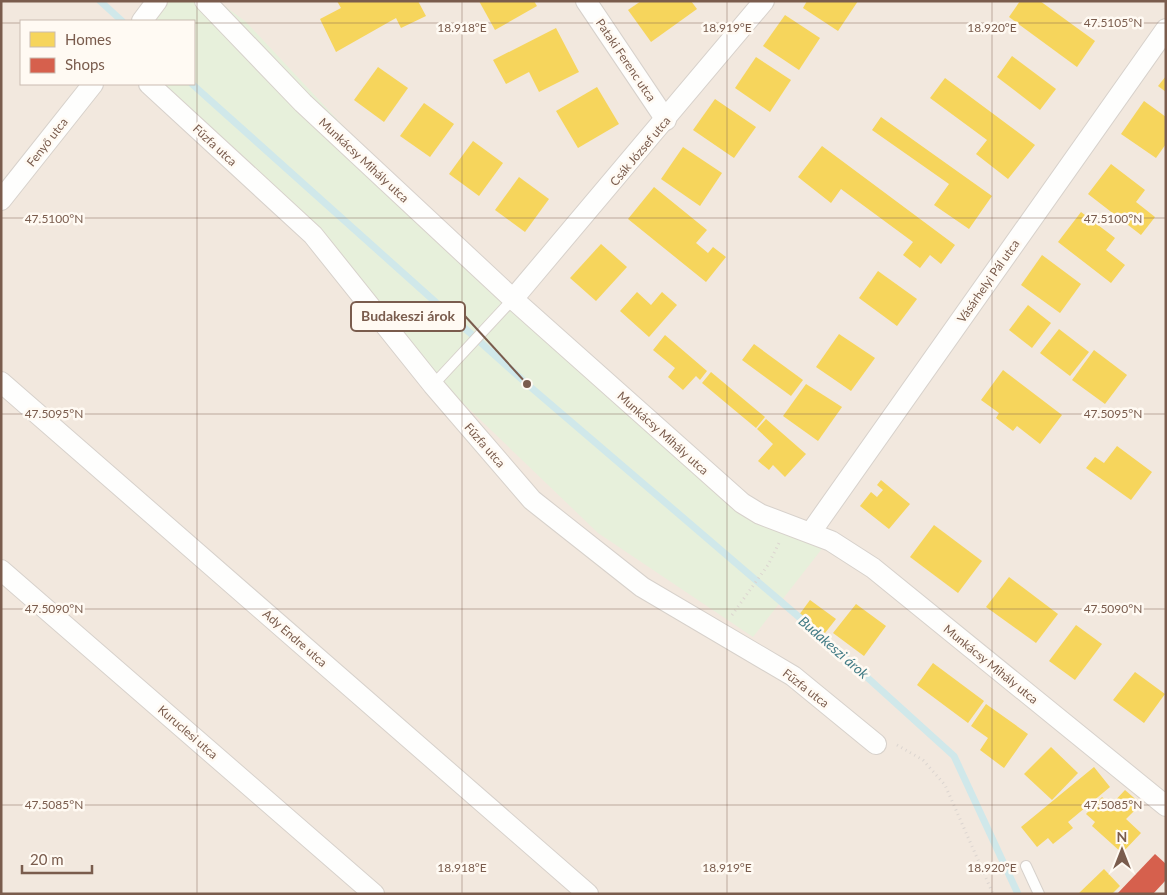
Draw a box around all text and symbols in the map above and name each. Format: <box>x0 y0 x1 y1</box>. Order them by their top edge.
text: 47.5105°N <box>1084 15 1142 30</box>
street label: Pataki Ferenc utca <box>593 16 659 104</box>
legend <box>20 20 195 85</box>
text: 18.918°E <box>437 20 487 35</box>
text: 18.919°E <box>702 20 752 35</box>
text: 18.920°E <box>967 20 1017 35</box>
text: Homes <box>65 30 111 48</box>
text: Shops <box>65 55 105 73</box>
street label: Csák József utca <box>607 113 673 189</box>
street label: Fenyő utca <box>23 115 71 169</box>
street label: Munkácsy Mihály utca <box>316 115 412 206</box>
street label: Fűzfa utca <box>190 121 240 169</box>
text: 47.5100°N <box>25 211 83 226</box>
text: 47.5100°N <box>1084 211 1142 226</box>
street label: Vásárhelyi Pál utca <box>954 236 1022 326</box>
callout: Budakeszi árok <box>351 302 465 331</box>
text: Budakeszi árok <box>361 307 455 324</box>
street label: Munkácsy Mihály utca <box>614 388 712 478</box>
text: 47.5095°N <box>25 406 83 421</box>
text: 47.5095°N <box>1084 406 1142 421</box>
street label: Fűzfa utca <box>462 420 508 470</box>
text: 47.5090°N <box>25 601 83 616</box>
text: 47.5090°N <box>1084 601 1142 616</box>
street label: Ady Endre utca <box>260 606 330 670</box>
water label: Budakeszi árok <box>796 612 873 682</box>
street label: Munkácsy Mihály utca <box>941 621 1041 707</box>
street label: Fűzfa utca <box>780 665 832 711</box>
street label: Kuruclesi utca <box>155 702 221 762</box>
text: 47.5085°N <box>25 797 83 812</box>
text: 47.5085°N <box>1084 797 1142 812</box>
north arrow <box>1097 825 1147 875</box>
text: N <box>1117 828 1127 845</box>
scale bar <box>22 842 92 874</box>
text: 20 m <box>30 850 64 868</box>
text: 18.918°E <box>437 860 487 875</box>
text: 18.919°E <box>702 860 752 875</box>
text: 18.920°E <box>967 860 1017 875</box>

